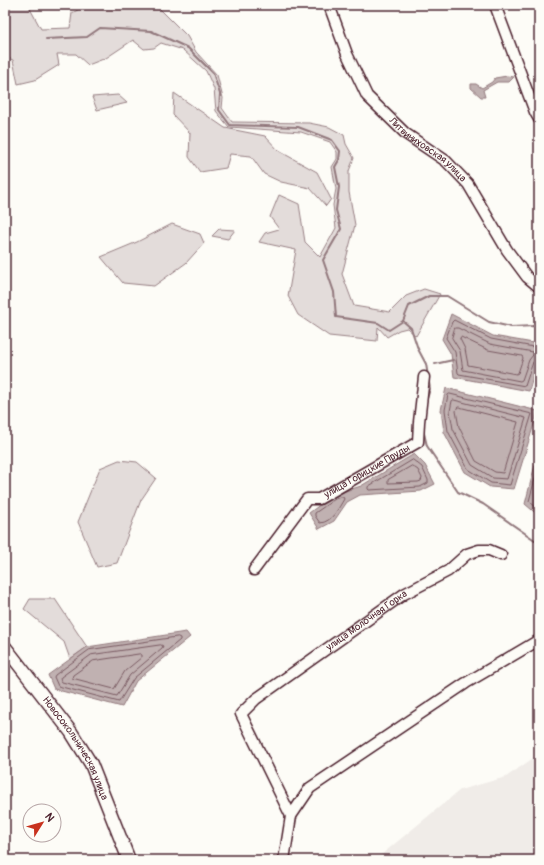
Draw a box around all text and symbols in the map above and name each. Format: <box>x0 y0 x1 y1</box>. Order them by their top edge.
street label: Литвиниховская улица <box>386 114 469 185</box>
street label: улица Горицкие Пруды <box>321 442 412 501</box>
street label: улица Молочная Горка <box>323 587 409 654</box>
street label: Новосокольническая улица <box>40 694 111 802</box>
north arrow <box>22 803 62 843</box>
text: N <box>42 810 57 825</box>

